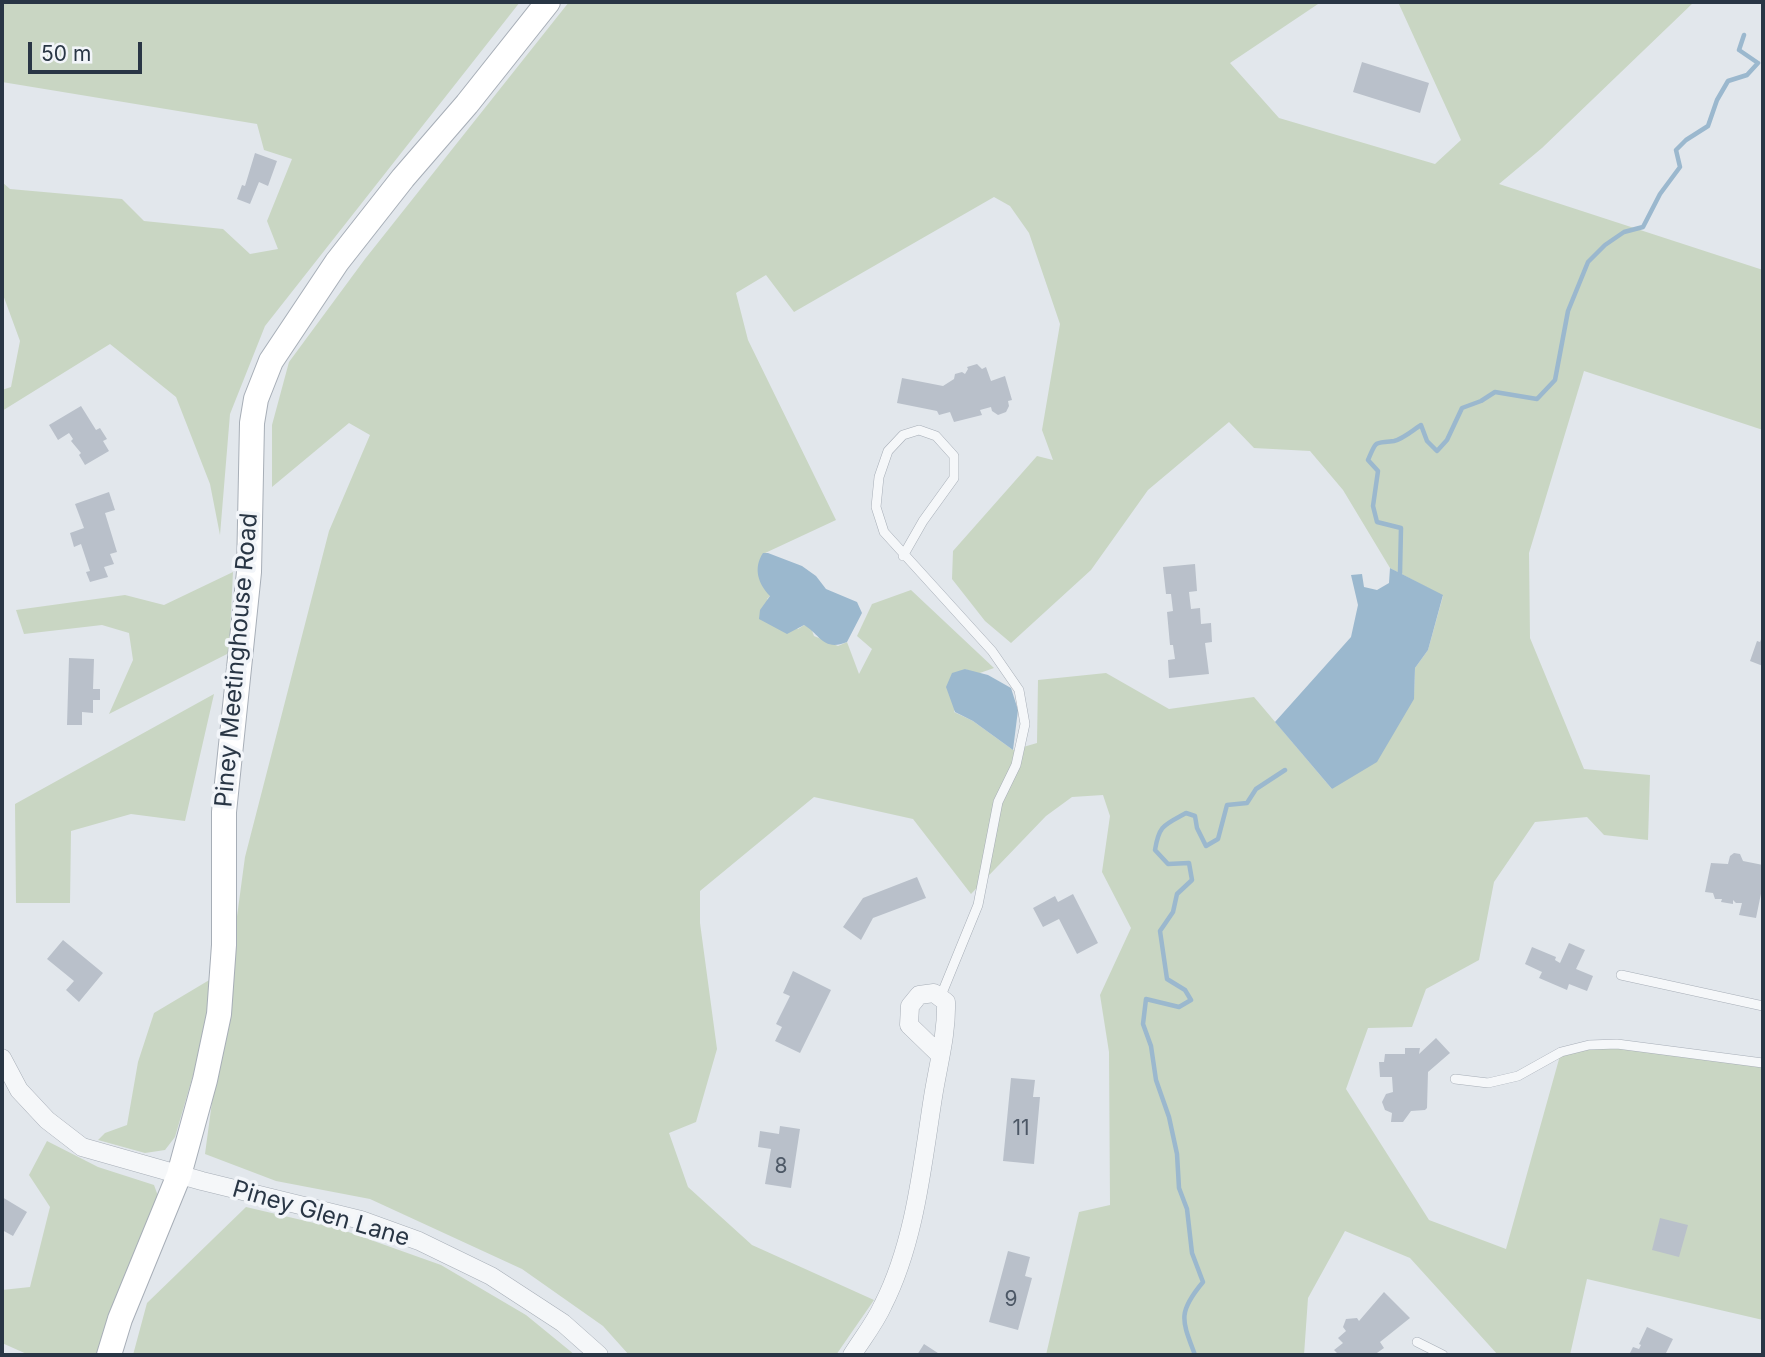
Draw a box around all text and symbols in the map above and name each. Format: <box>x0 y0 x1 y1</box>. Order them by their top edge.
scale bar <box>32 28 145 72</box>
text: 50 m <box>41 41 91 66</box>
street label: Piney Meetinghouse Road <box>210 512 264 808</box>
house number: 11 <box>1012 1116 1030 1142</box>
house number: 8 <box>775 1154 787 1180</box>
street label: Piney Glen Lane <box>229 1175 413 1253</box>
house number: 9 <box>1004 1287 1018 1313</box>

